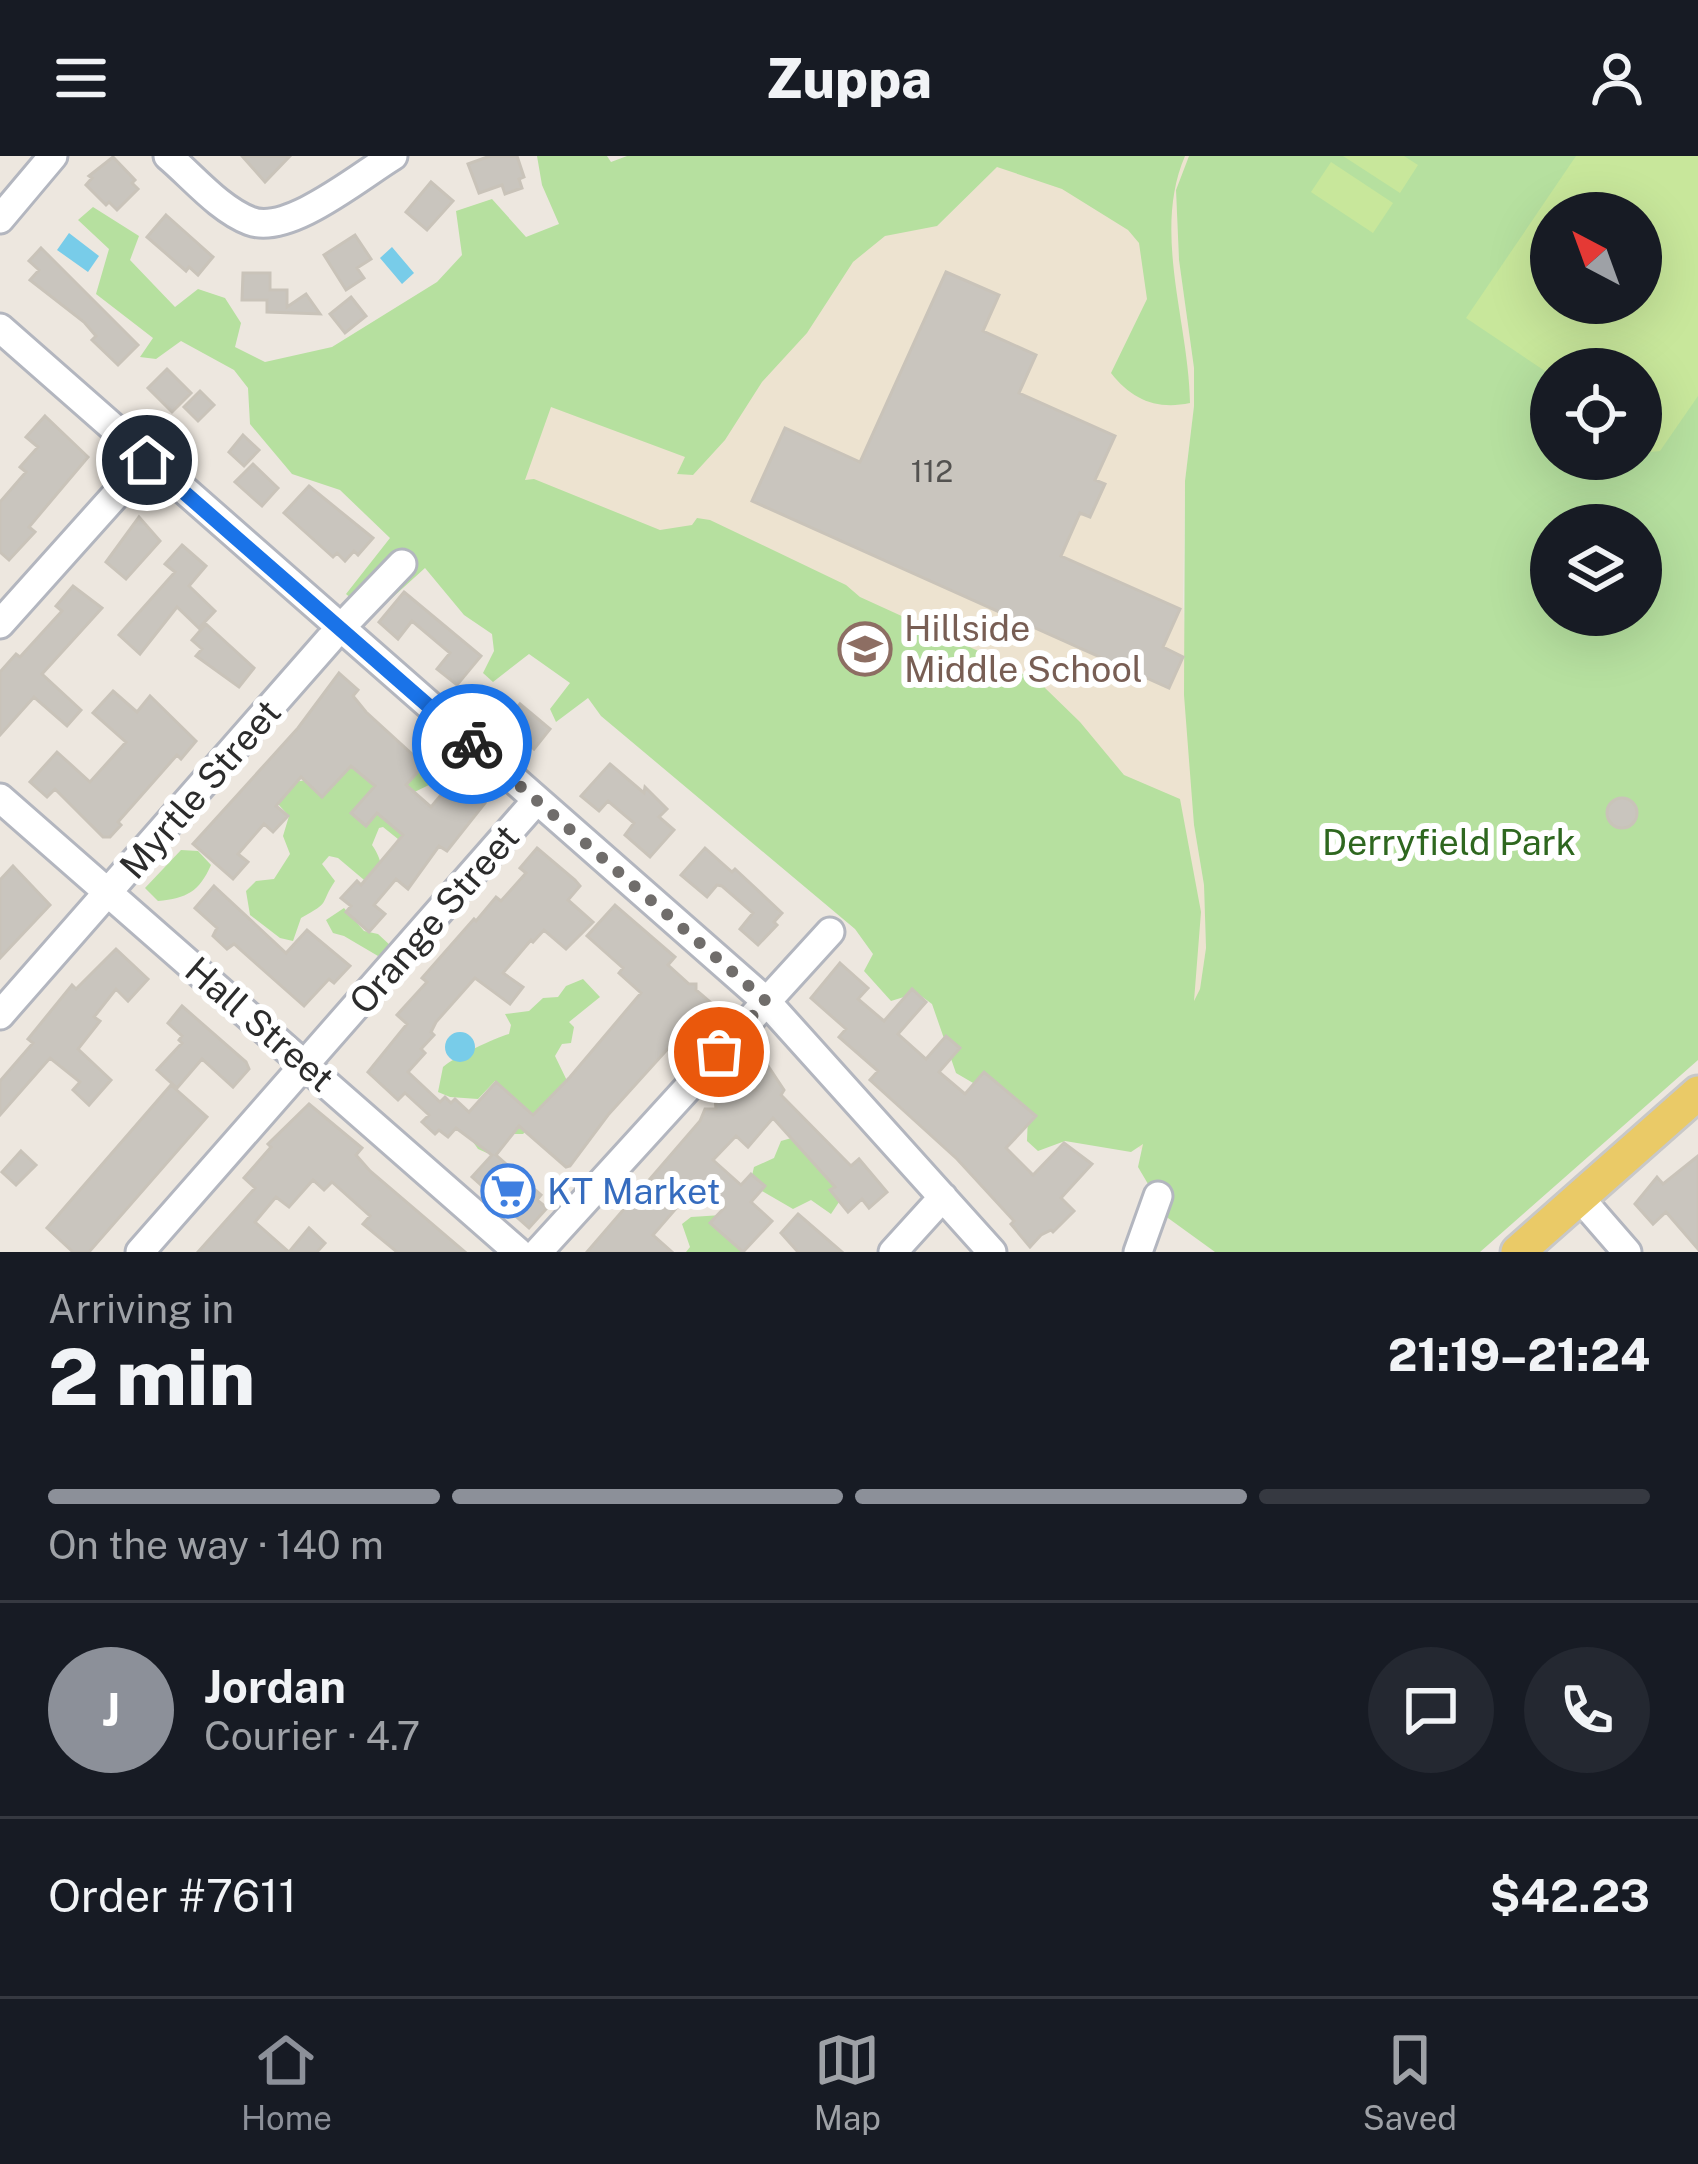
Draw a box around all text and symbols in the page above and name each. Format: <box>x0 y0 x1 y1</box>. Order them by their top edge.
icon: menu <box>48 45 114 111</box>
icon: person <box>1584 45 1650 111</box>
text: Zuppa <box>766 47 932 110</box>
north arrow <box>1530 192 1662 324</box>
map controls <box>1530 192 1662 636</box>
button: locate <box>1530 348 1662 480</box>
pin <box>96 409 198 511</box>
icon: home <box>114 427 180 493</box>
house number: 112 <box>911 453 953 489</box>
button: layers <box>1530 504 1662 636</box>
place label: Hillside Middle School <box>904 607 1143 690</box>
school or university icon: Hillside Middle School <box>837 621 893 677</box>
courier <box>412 684 532 804</box>
street label: Myrtle Street <box>111 691 289 887</box>
icon: bike <box>439 711 505 777</box>
street label: Orange Street <box>341 816 527 1022</box>
park label: Derryfield Park <box>1322 821 1576 863</box>
street label: Hall Street <box>177 948 343 1100</box>
pin <box>668 1001 770 1103</box>
icon: bag <box>686 1019 752 1085</box>
supermarket icon: KT Market <box>480 1163 536 1219</box>
place label: KT Market <box>547 1170 720 1212</box>
text: Arriving in <box>48 1286 234 1332</box>
text: 21:19–21:24 <box>1388 1328 1650 1381</box>
text: 2 min <box>48 1331 255 1423</box>
text: On the way · 140 m <box>48 1522 384 1568</box>
button: chat <box>1368 1647 1494 1773</box>
button: phone <box>1524 1647 1650 1773</box>
text: Jordan <box>204 1660 346 1713</box>
text: J <box>102 1683 120 1736</box>
text: Courier · 4.7 <box>204 1713 420 1759</box>
text: Order #7611 <box>48 1869 297 1922</box>
text: $42.23 <box>1490 1869 1650 1922</box>
tab: Home <box>241 2027 332 2137</box>
tab: Map <box>814 2027 881 2137</box>
tab: Saved <box>1363 2027 1457 2137</box>

